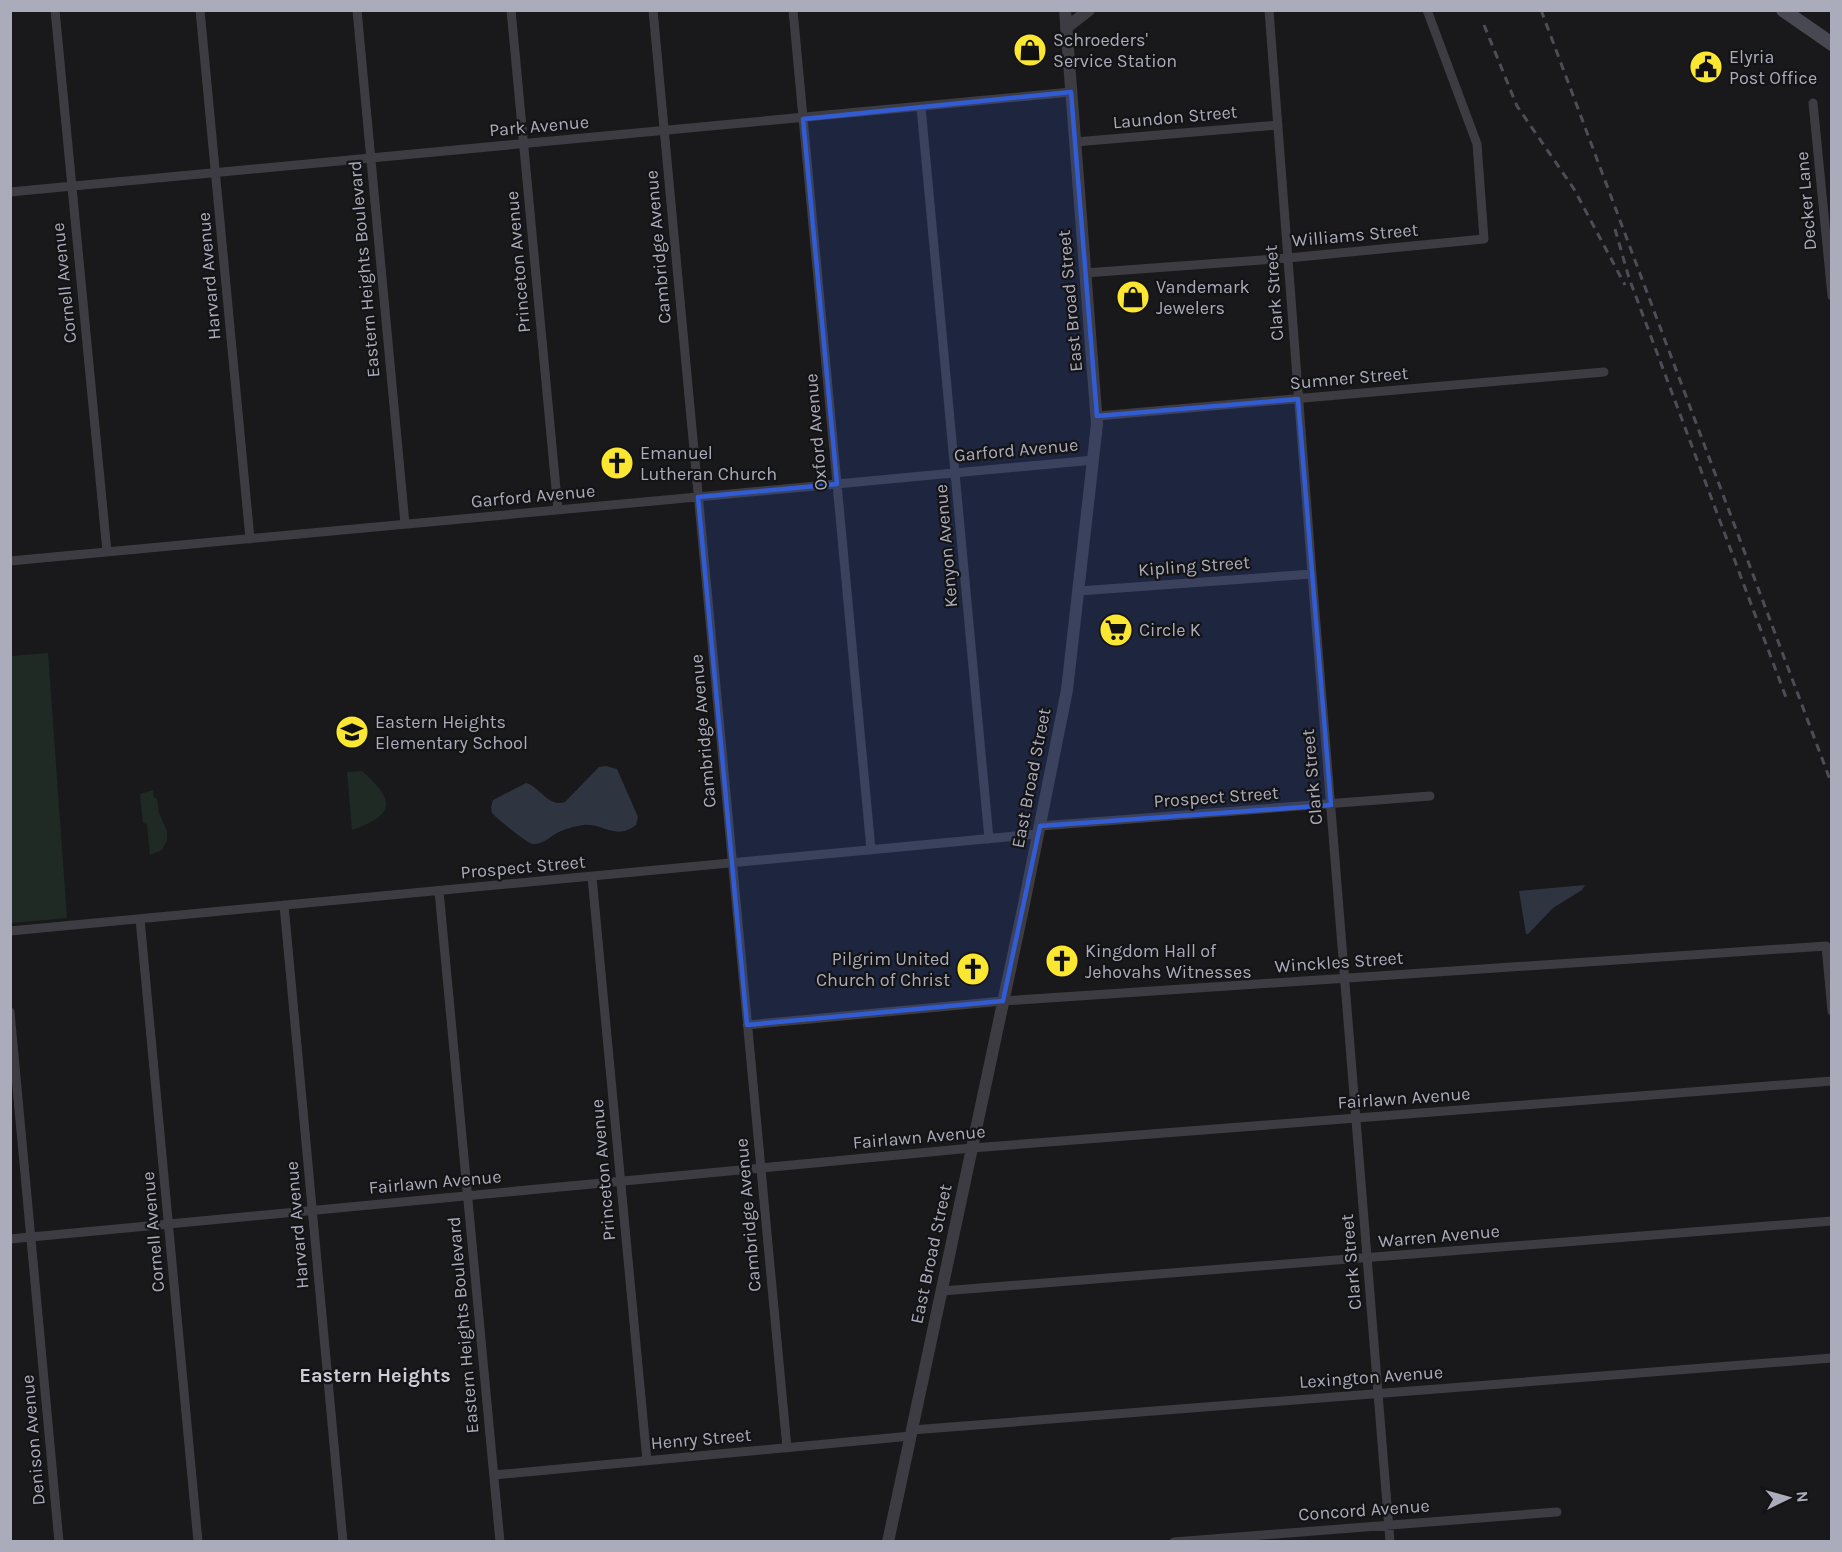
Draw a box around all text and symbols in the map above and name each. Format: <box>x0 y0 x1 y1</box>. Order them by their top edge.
place label: Schroeders' Service Station <box>1053 29 1177 72</box>
shop icon: Schroeders' Service Station <box>1012 32 1048 68</box>
place label: Elyria Post Office <box>1729 46 1817 89</box>
public building icon: Elyria Post Office <box>1688 49 1724 85</box>
street label: Laundon Street <box>1112 101 1239 133</box>
street label: Park Avenue <box>488 111 590 141</box>
street label: Decker Lane <box>1791 151 1821 251</box>
street label: Eastern Heights Boulevard <box>344 160 384 378</box>
street label: Cambridge Avenue <box>640 169 676 325</box>
street label: Princeton Avenue <box>501 190 535 334</box>
street label: Harvard Avenue <box>192 211 226 341</box>
street label: Williams Street <box>1291 218 1419 251</box>
street label: Cornell Avenue <box>47 222 81 344</box>
street label: East Broad Street <box>1053 229 1087 373</box>
street label: Clark Street <box>1260 244 1288 342</box>
place label: Vandemark Jewelers <box>1156 276 1250 319</box>
shop icon: Vandemark Jewelers <box>1115 279 1151 315</box>
street label: Sumner Street <box>1289 362 1409 394</box>
street label: Oxford Avenue <box>800 373 832 491</box>
street label: Garford Avenue <box>953 434 1079 466</box>
place label: Emanuel Lutheran Church <box>640 442 777 485</box>
church icon: Emanuel Lutheran Church <box>599 445 635 481</box>
street label: Garford Avenue <box>470 480 596 512</box>
street label: Kenyon Avenue <box>930 483 962 609</box>
street label: Kipling Street <box>1137 551 1251 581</box>
supermarket icon: Circle K <box>1098 612 1134 648</box>
place label: Circle K <box>1139 619 1201 641</box>
street label: Cambridge Avenue <box>685 653 721 809</box>
street label: East Broad Street <box>1007 706 1055 850</box>
place label: Eastern Heights Elementary School <box>375 711 528 754</box>
school or university icon: Eastern Heights Elementary School <box>334 714 370 750</box>
street label: Clark Street <box>1297 728 1327 826</box>
street label: Prospect Street <box>1153 782 1279 812</box>
street label: Prospect Street <box>460 851 587 883</box>
place label: Kingdom Hall of Jehovahs Witnesses <box>1085 940 1252 983</box>
church icon: Kingdom Hall of Jehovahs Witnesses <box>1044 943 1080 979</box>
street label: Winckles Street <box>1274 947 1404 977</box>
place label: Pilgrim United Church of Christ <box>816 948 950 991</box>
church icon: Pilgrim United Church of Christ <box>955 951 991 987</box>
street label: Fairlawn Avenue <box>1337 1082 1471 1114</box>
street label: Princeton Avenue <box>586 1098 620 1242</box>
street label: Fairlawn Avenue <box>852 1120 986 1154</box>
street label: Cambridge Avenue <box>730 1137 766 1293</box>
street label: Harvard Avenue <box>280 1160 314 1290</box>
street label: Fairlawn Avenue <box>368 1165 502 1199</box>
street label: Cornell Avenue <box>137 1171 169 1293</box>
street label: East Broad Street <box>905 1182 957 1326</box>
street label: Clark Street <box>1336 1213 1366 1311</box>
street label: Eastern Heights Boulevard <box>443 1216 483 1434</box>
street label: Warren Avenue <box>1377 1220 1501 1252</box>
street label: Lexington Avenue <box>1298 1361 1444 1393</box>
district label: Eastern Heights <box>299 1364 451 1387</box>
street label: Denison Avenue <box>16 1374 50 1506</box>
street label: Henry Street <box>650 1424 752 1454</box>
north arrow <box>1758 1468 1818 1528</box>
text: N <box>1792 1490 1812 1503</box>
street label: Concord Avenue <box>1298 1494 1430 1526</box>

